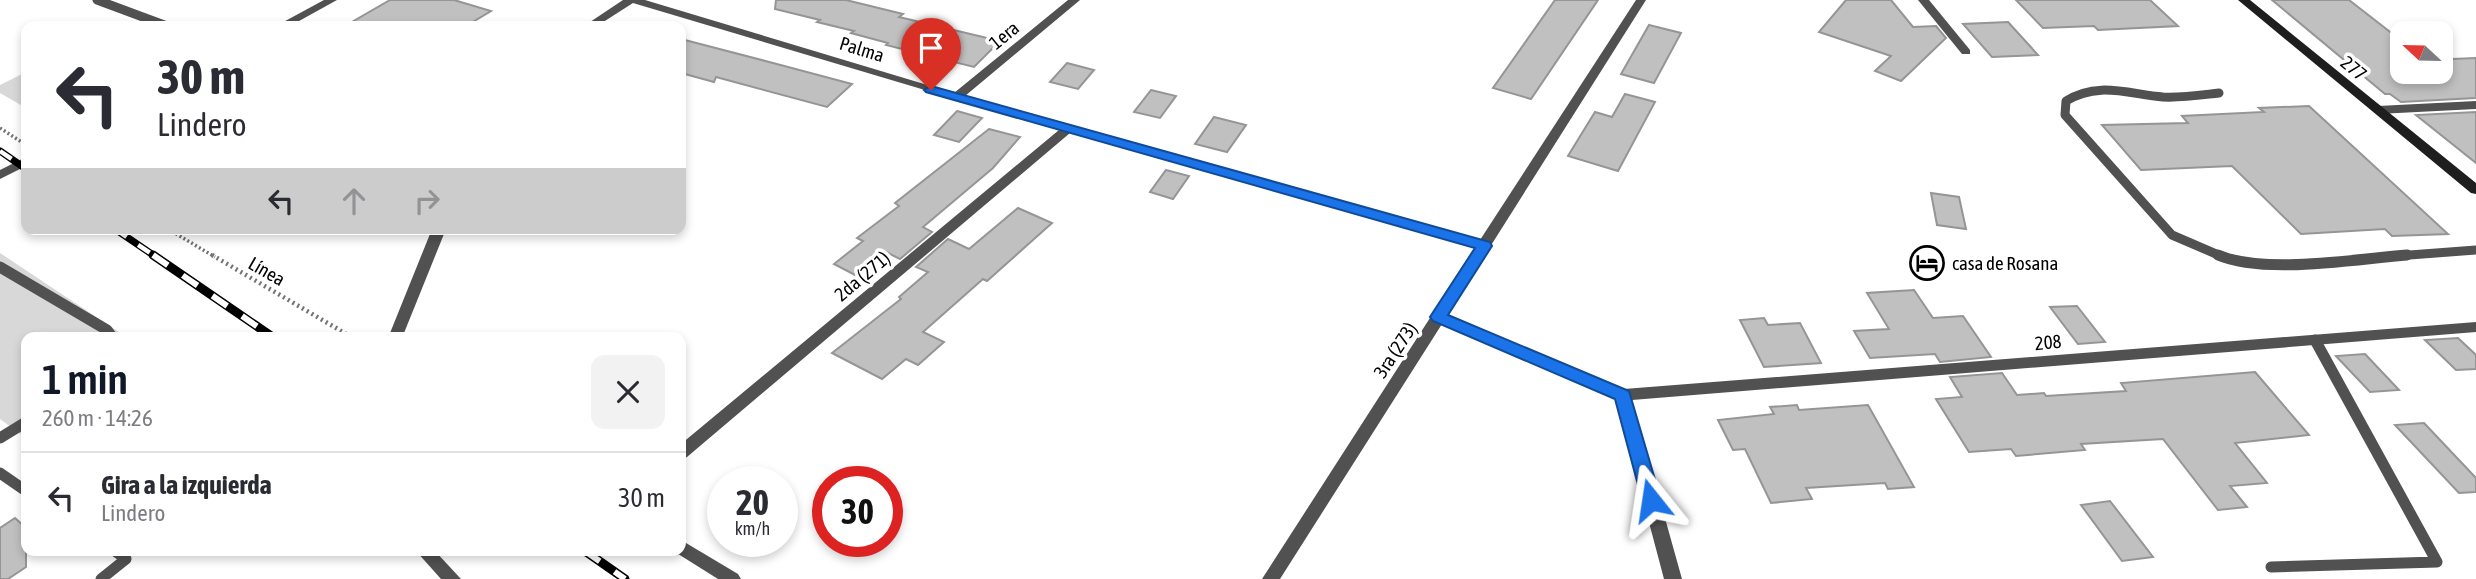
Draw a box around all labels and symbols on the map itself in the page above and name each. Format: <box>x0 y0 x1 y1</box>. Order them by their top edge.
street label: 1era <box>985 17 1023 53</box>
pin <box>901 18 961 90</box>
north arrow <box>2390 21 2454 84</box>
street label: Palma <box>837 32 887 66</box>
street label: 277 <box>2337 51 2371 85</box>
hotel icon: casa de Rosana <box>1908 244 1946 282</box>
street label: 2da (271) <box>830 247 894 305</box>
street label: Línea <box>245 252 289 290</box>
place label: casa de Rosana <box>1952 252 2058 274</box>
street label: 3ra (273) <box>1369 318 1421 382</box>
street label: 208 <box>2034 330 2062 354</box>
position arrow <box>1614 463 1688 537</box>
speed limit sign: 30 <box>812 466 903 557</box>

